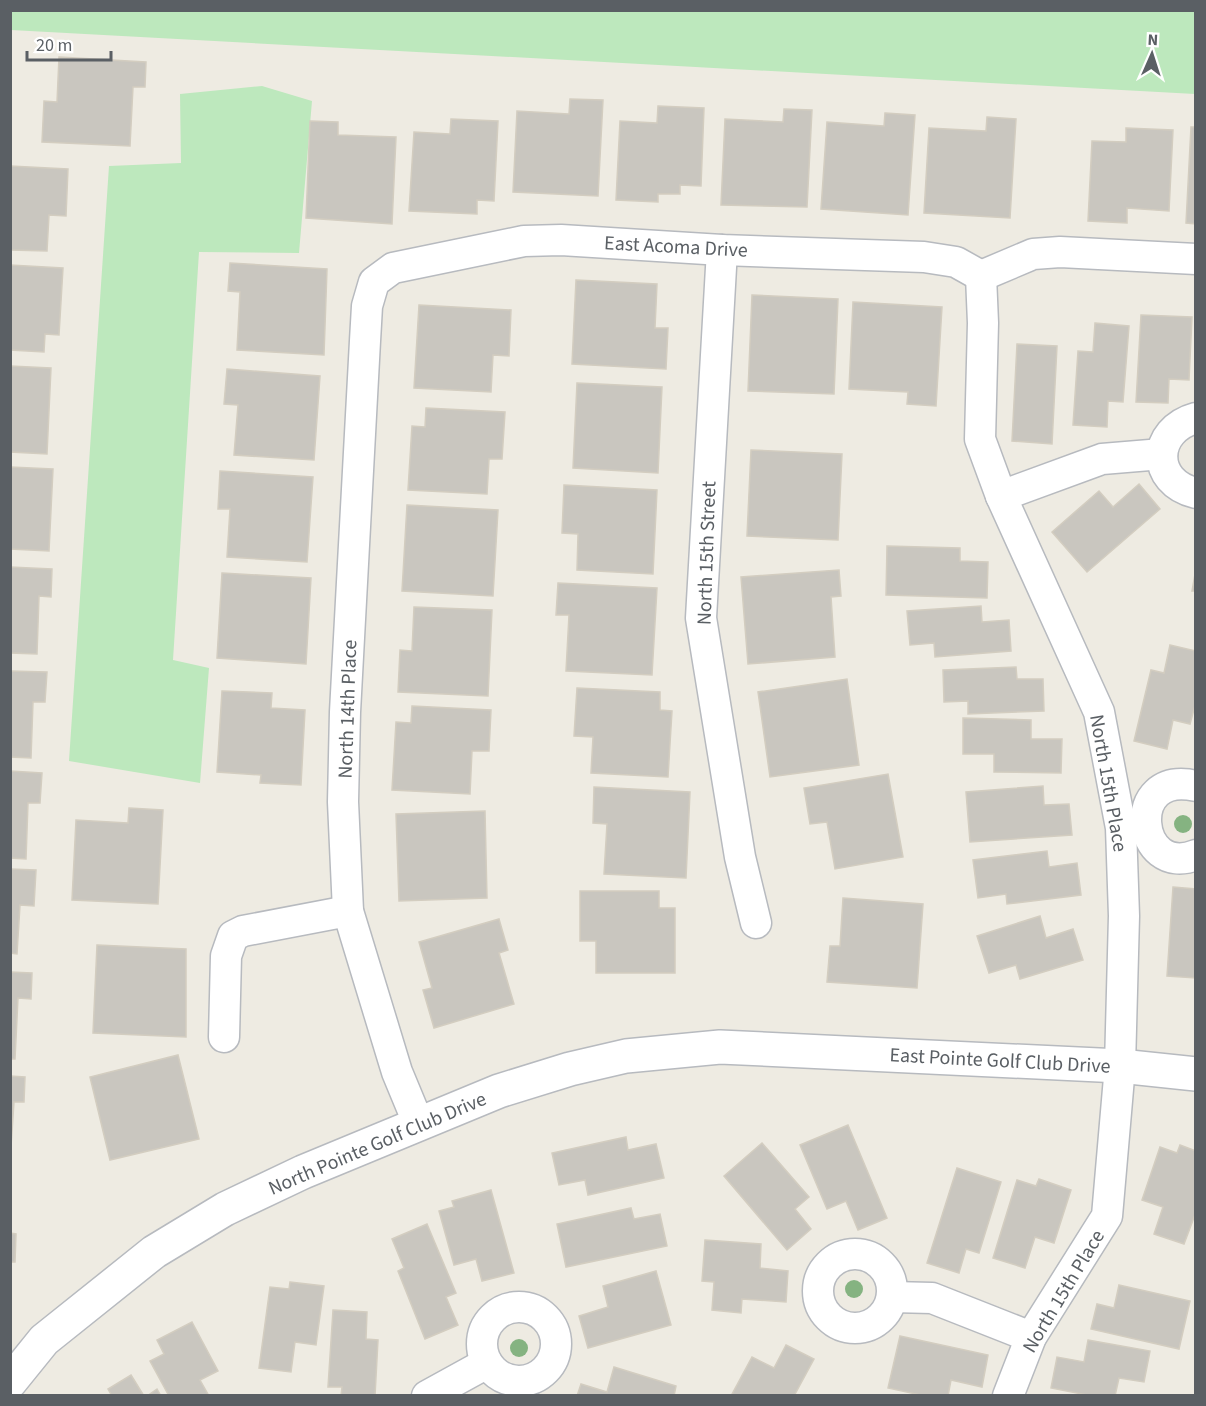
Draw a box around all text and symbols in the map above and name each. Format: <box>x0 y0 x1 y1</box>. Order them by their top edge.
scale bar <box>27 24 111 62</box>
north arrow <box>1122 24 1182 84</box>
text: N <box>1147 29 1159 51</box>
text: 20 m <box>36 33 72 58</box>
street label: East Acoma Drive <box>603 229 749 265</box>
street label: North 15th Street <box>690 480 724 625</box>
street label: North 14th Place <box>332 639 364 779</box>
street label: North 15th Place <box>1082 712 1134 854</box>
street label: East Pointe Golf Club Drive <box>889 1041 1111 1081</box>
street label: North Pointe Golf Club Drive <box>264 1085 491 1203</box>
street label: North 15th Place <box>1016 1225 1112 1358</box>

